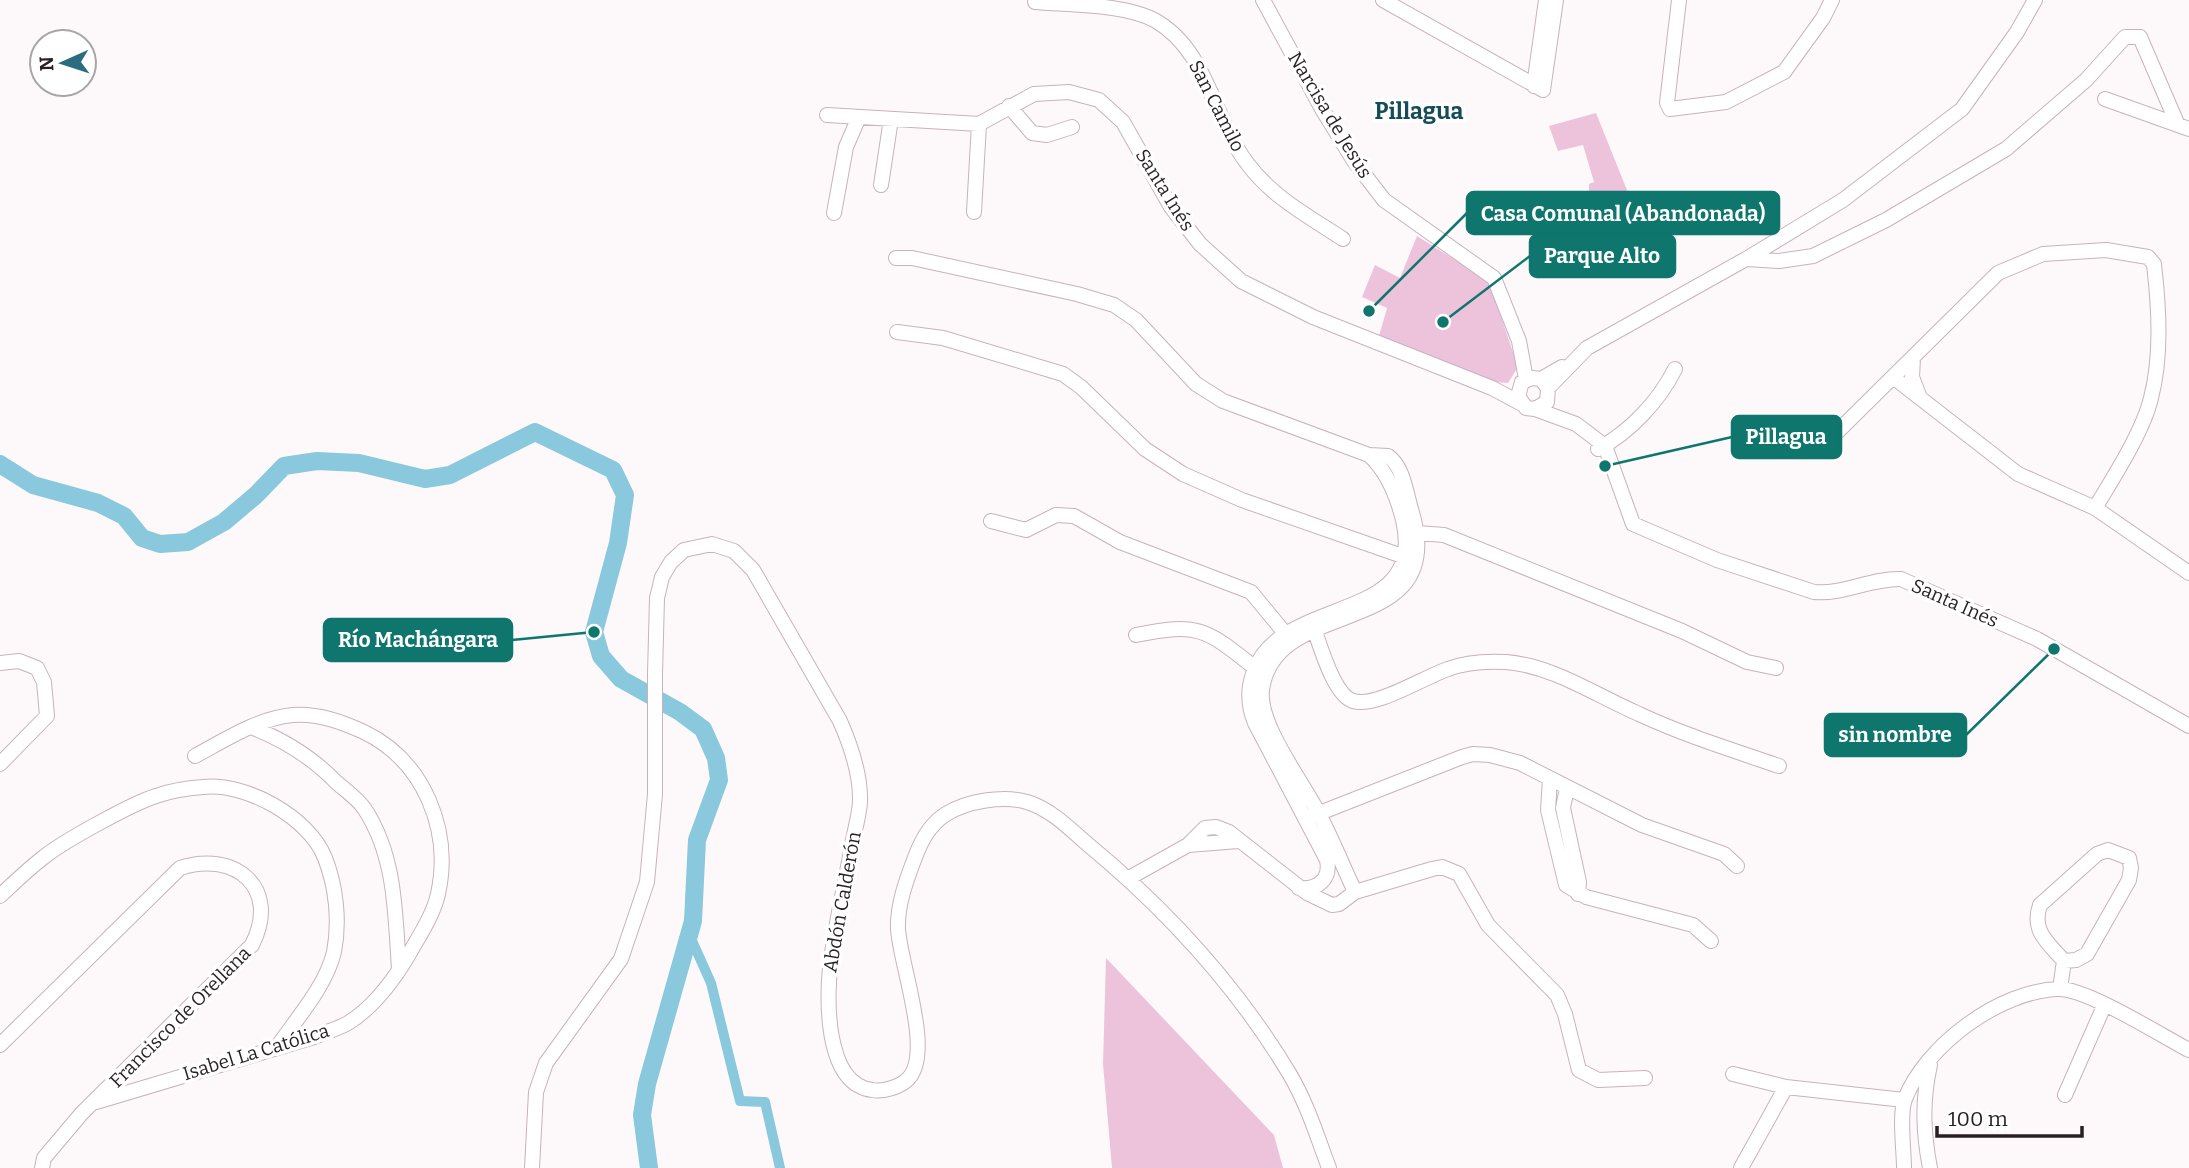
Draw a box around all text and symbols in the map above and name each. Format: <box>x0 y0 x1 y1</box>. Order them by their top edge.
north arrow <box>28 28 98 98</box>
street label: Narcisa de Jesús <box>1283 48 1377 182</box>
text: N <box>35 56 58 72</box>
street label: San Camilo <box>1184 56 1250 156</box>
district label: Pillagua <box>1375 97 1464 125</box>
street label: Santa Inés <box>1131 145 1199 235</box>
callout: Casa Comunal (Abandonada) <box>1467 192 1779 234</box>
text: Casa Comunal (Abandonada) <box>1481 201 1765 227</box>
callout: Parque Alto <box>1530 235 1675 277</box>
text: Parque Alto <box>1544 243 1660 269</box>
callout: Pillagua <box>1732 416 1841 458</box>
text: Pillagua <box>1745 424 1827 450</box>
street label: Santa Inés <box>1908 574 2002 632</box>
callout: Río Machángara <box>324 619 512 661</box>
text: Río Machángara <box>338 627 498 653</box>
callout: sin nombre <box>1825 714 1966 756</box>
text: sin nombre <box>1838 722 1952 748</box>
street label: Abdón Calderón <box>818 830 866 974</box>
street label: Francisco de Orellana <box>105 941 256 1092</box>
street label: Isabel La Católica <box>180 1019 332 1085</box>
scale bar <box>1937 1094 2082 1138</box>
text: 100 m <box>1948 1106 2008 1132</box>

